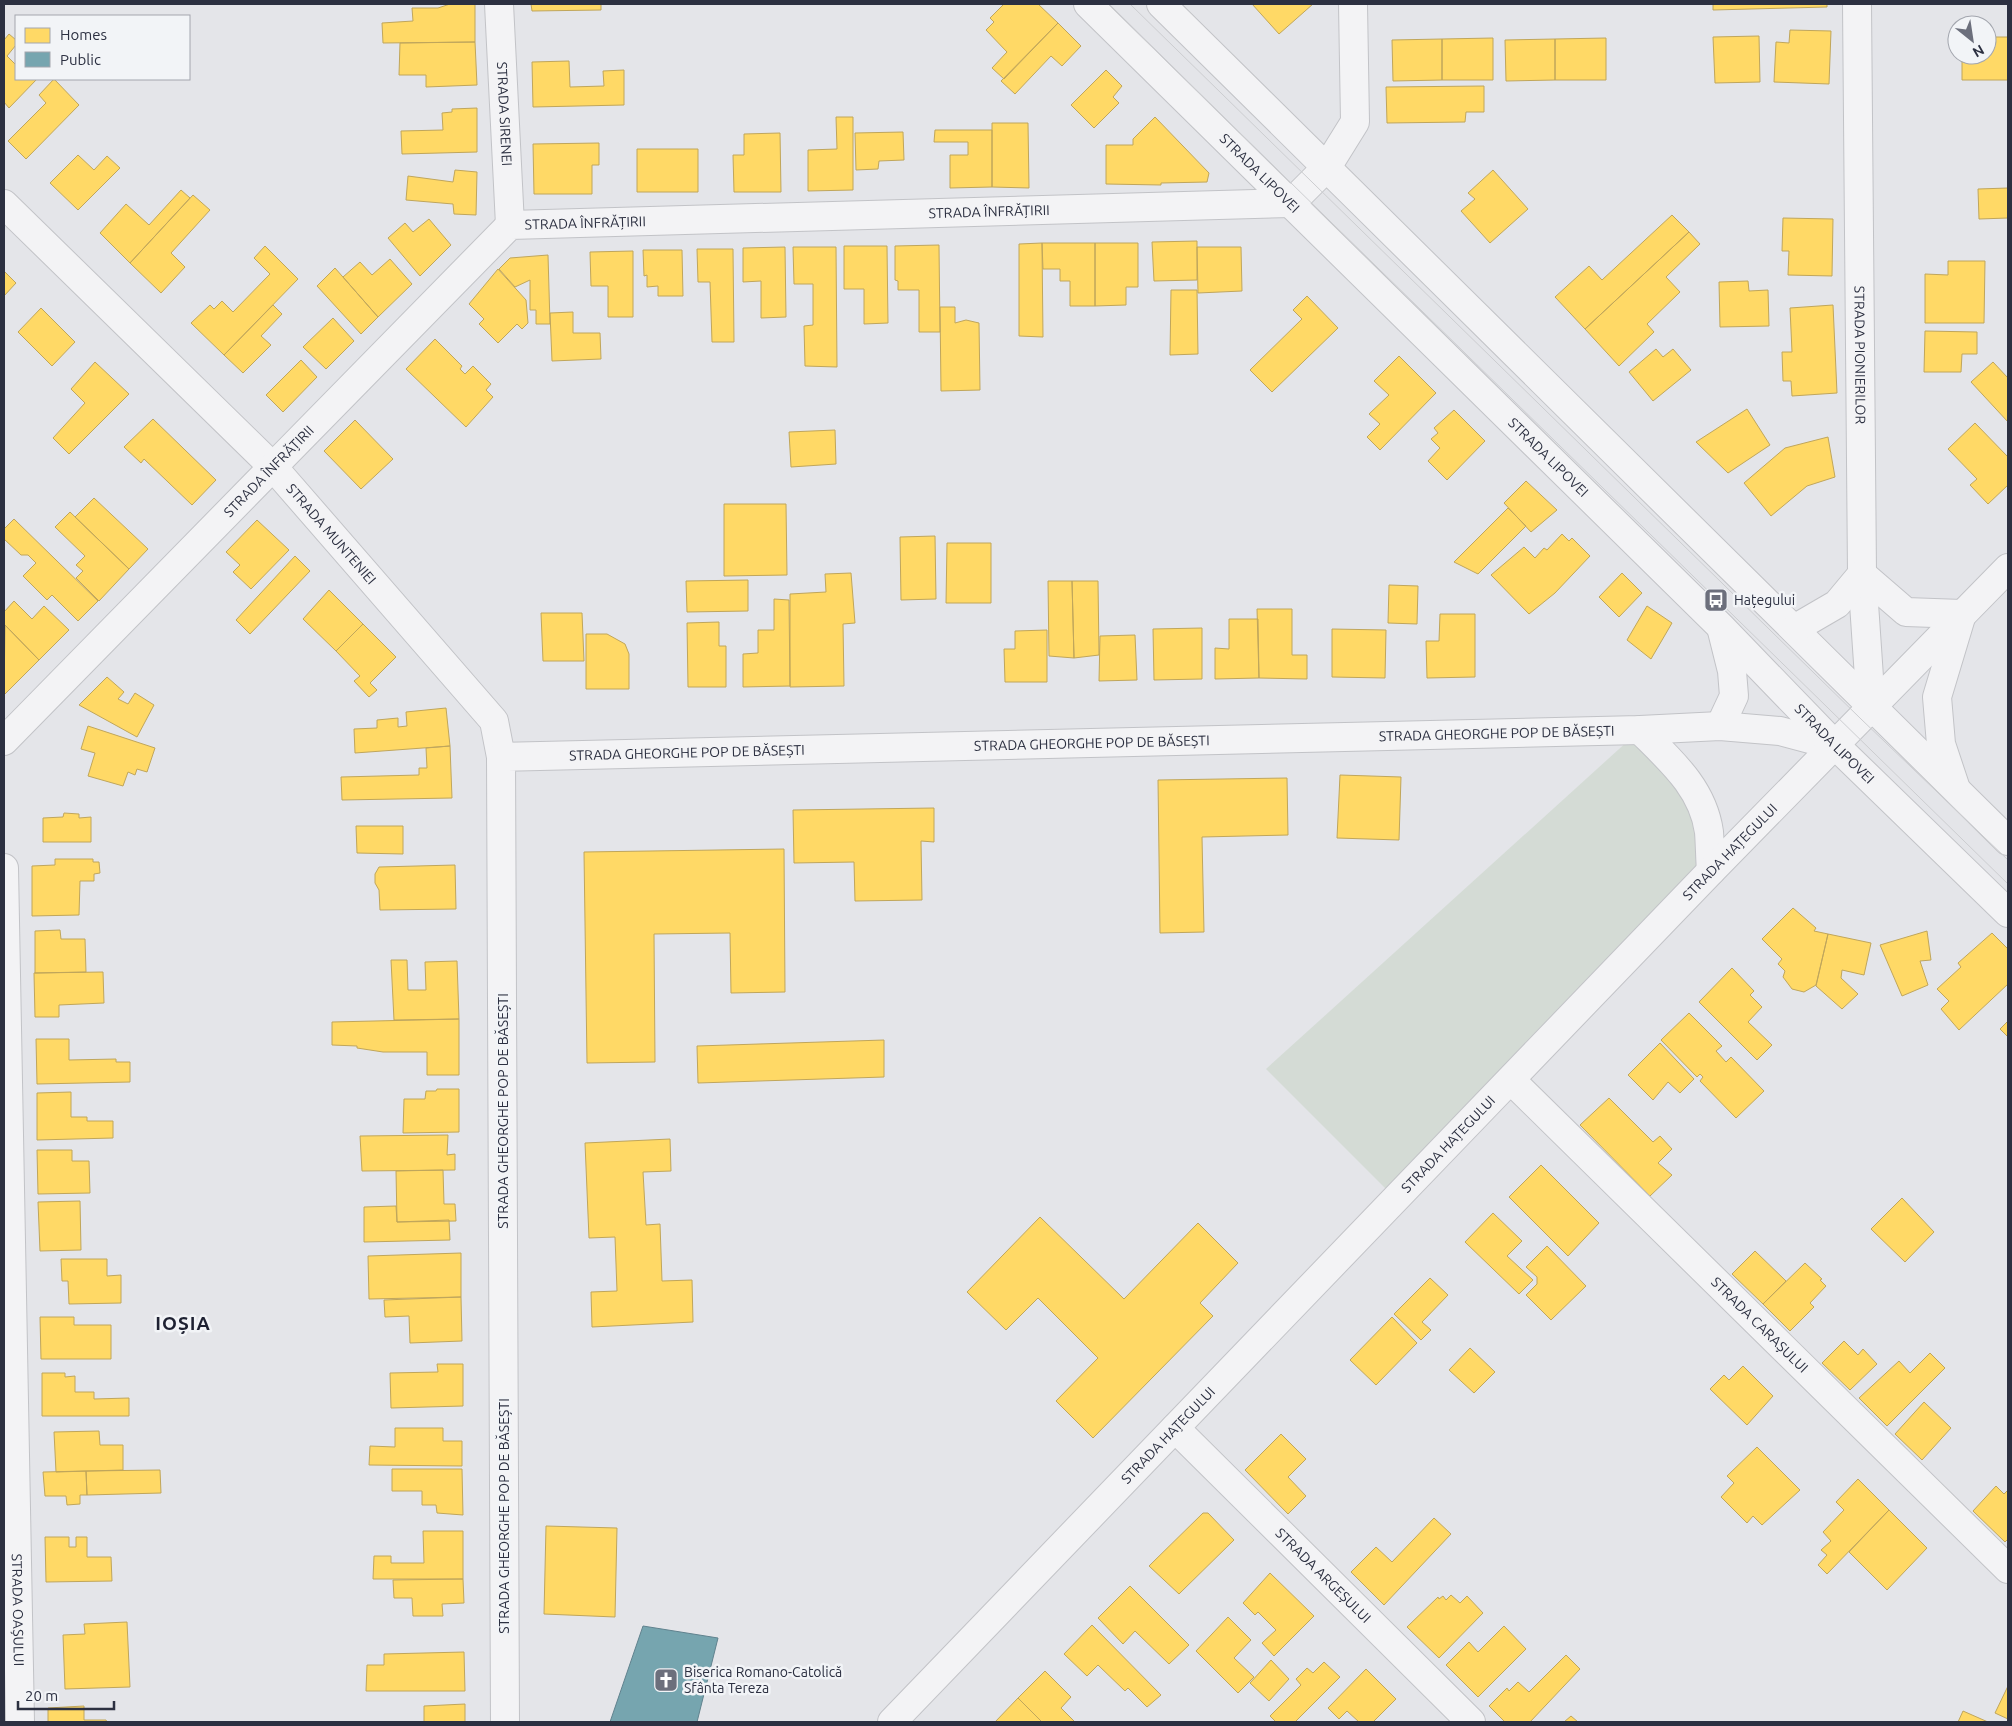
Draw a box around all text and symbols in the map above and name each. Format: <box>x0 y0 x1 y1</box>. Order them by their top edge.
legend <box>15 15 190 80</box>
north arrow <box>1947 15 1997 65</box>
text: Homes <box>60 26 107 43</box>
text: N <box>1970 42 1987 61</box>
text: Public <box>60 51 101 68</box>
street label: STRADA SIRENEI <box>494 61 515 166</box>
street label: STRADA LIPOVEI <box>1217 130 1303 216</box>
street label: STRADA ÎNFRĂȚIRII <box>928 202 1050 221</box>
street label: STRADA ÎNFRĂȚIRII <box>524 213 646 233</box>
street label: STRADA PIONIERILOR <box>1851 286 1869 424</box>
street label: STRADA LIPOVEI <box>1505 414 1592 500</box>
street label: STRADA ÎNFRĂȚIRII <box>221 422 317 520</box>
street label: STRADA MUNTENIEI <box>283 480 379 587</box>
bus stop icon: Hațegului <box>1703 587 1729 613</box>
place label: Hațegului <box>1734 592 1795 608</box>
street label: STRADA LIPOVEI <box>1792 701 1878 787</box>
street label: STRADA GHEORGHE POP DE BĂSEȘTI <box>1379 722 1615 744</box>
street label: STRADA GHEORGHE POP DE BĂSEȘTI <box>974 732 1210 754</box>
street label: STRADA GHEORGHE POP DE BĂSEȘTI <box>569 742 805 763</box>
street label: STRADA HAȚEGULUI <box>1680 800 1780 903</box>
street label: STRADA GHEORGHE POP DE BĂSEȘTI <box>494 993 511 1229</box>
street label: STRADA HAȚEGULUI <box>1398 1092 1498 1196</box>
street label: STRADA CARAȘULUI <box>1708 1274 1811 1376</box>
district label: IOȘIA <box>155 1312 211 1334</box>
street label: STRADA HAȚEGULUI <box>1118 1384 1218 1487</box>
street label: STRADA GHEORGHE POP DE BĂSEȘTI <box>495 1398 512 1634</box>
street label: STRADA ARGEȘULUI <box>1272 1525 1374 1626</box>
street label: STRADA OAȘULUI <box>9 1553 27 1666</box>
place label: Biserica Romano-Catolică Sfânta Tereza <box>684 1664 842 1696</box>
church icon: Biserica Romano-Catolică Sfânta Tereza <box>653 1667 679 1693</box>
scale bar <box>18 1678 114 1710</box>
text: 20 m <box>25 1687 58 1704</box>

